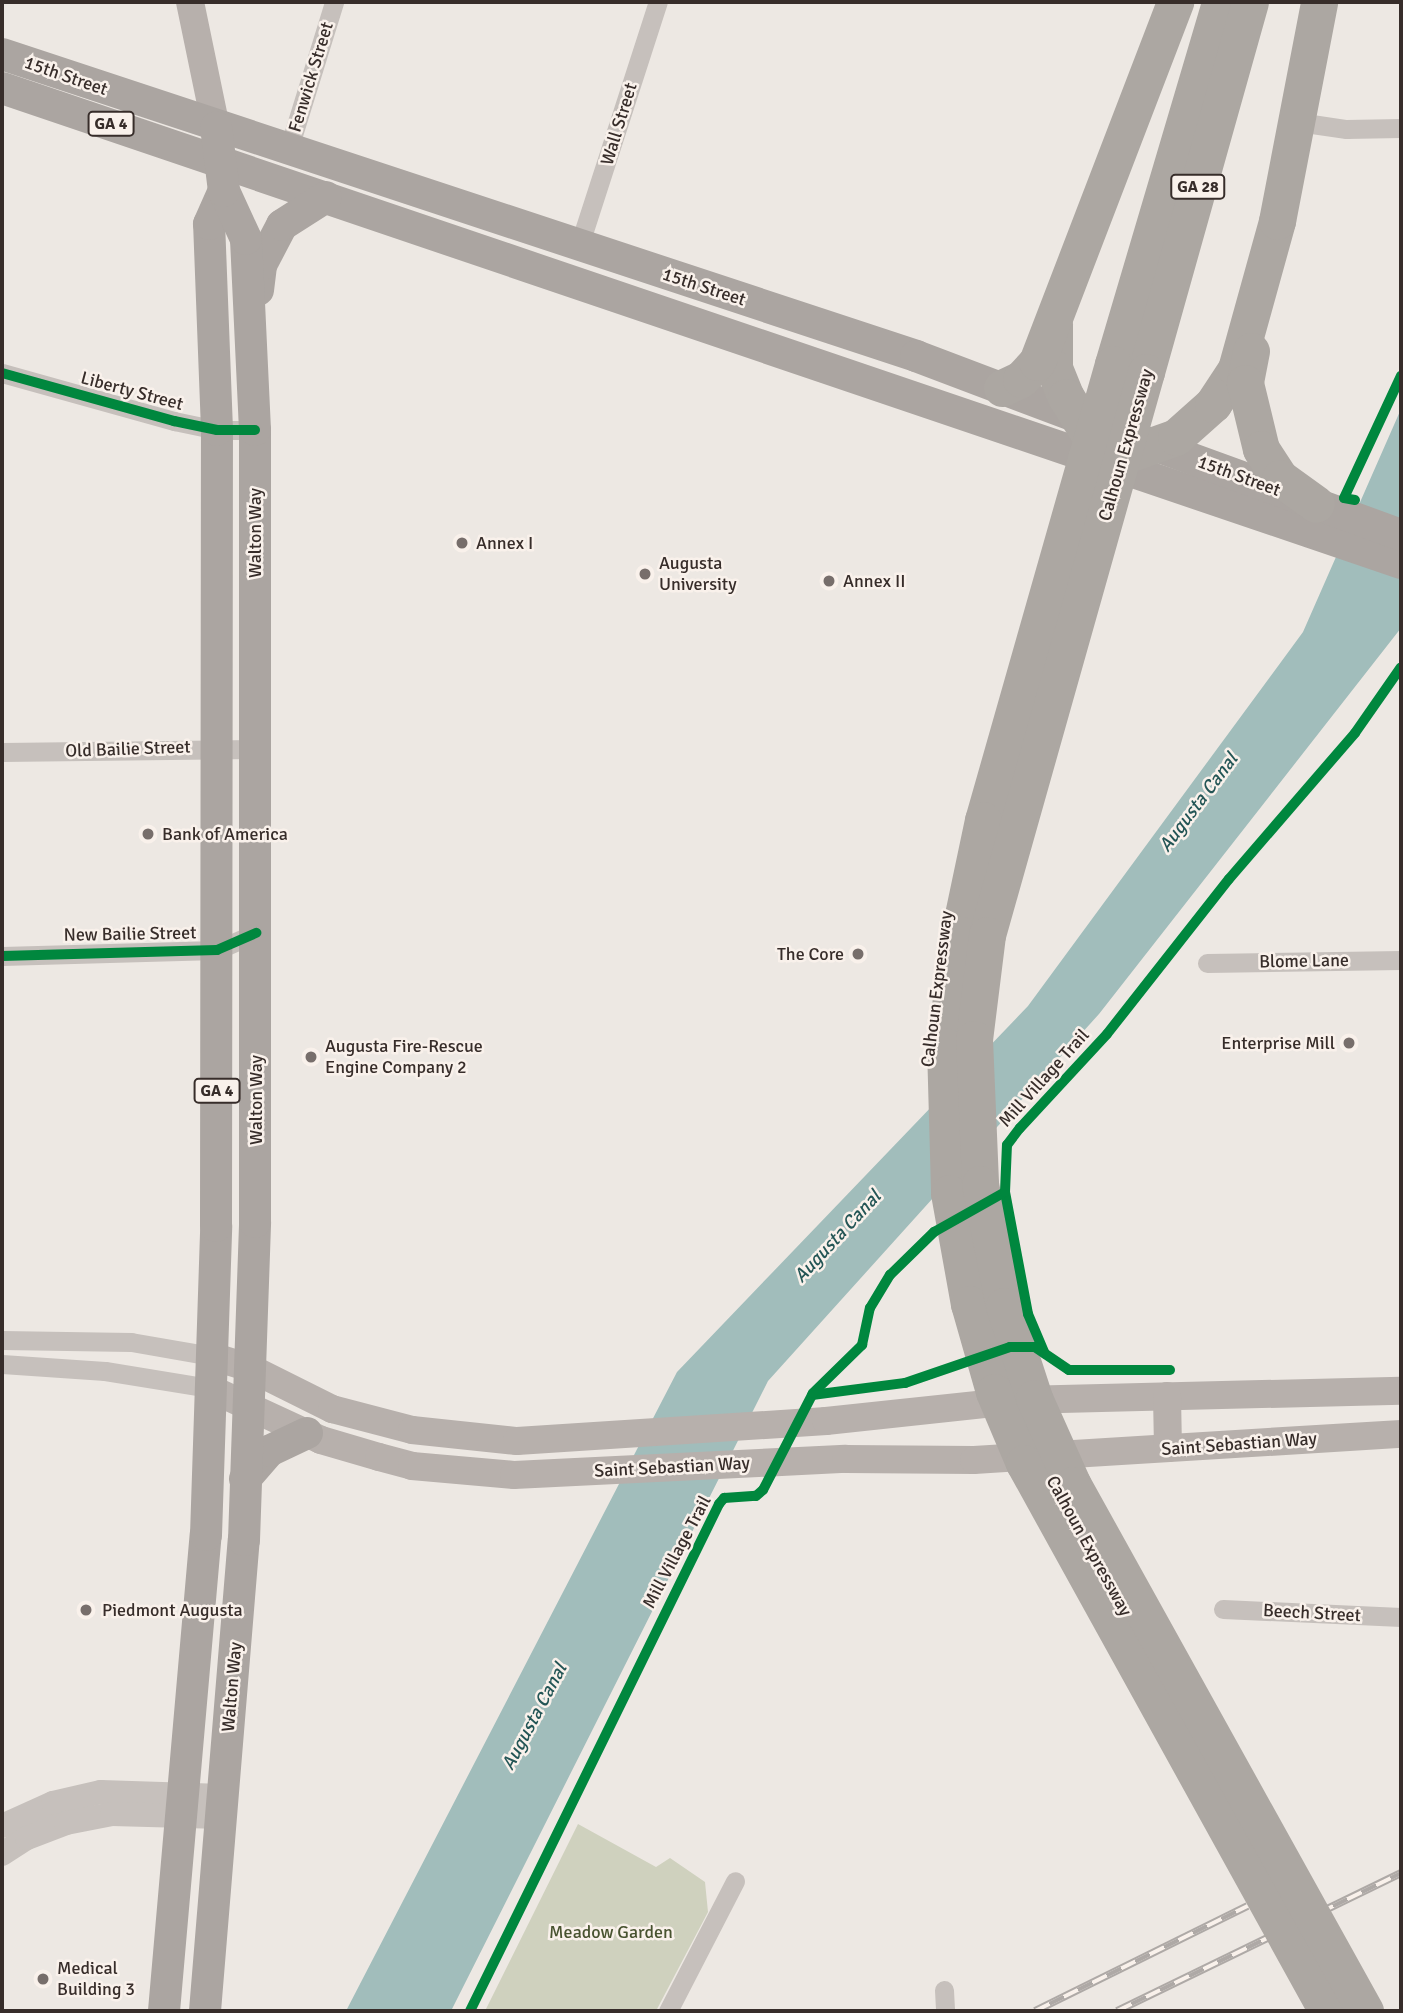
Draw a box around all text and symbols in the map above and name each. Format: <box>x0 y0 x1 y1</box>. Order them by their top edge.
street label: Fenwick Street <box>284 19 338 135</box>
street label: 15th Street <box>22 52 110 100</box>
street label: Wall Street <box>596 80 642 168</box>
road number: GA 4 <box>86 112 136 136</box>
road number: GA 28 <box>1170 174 1226 200</box>
street label: 15th Street <box>660 263 748 311</box>
street label: Calhoun Expressway <box>1094 366 1158 524</box>
street label: Liberty Street <box>78 367 186 415</box>
street label: 15th Street <box>1195 451 1283 501</box>
street label: Walton Way <box>244 488 266 578</box>
place label: Annex I <box>476 532 533 554</box>
marker: Annex I <box>454 535 470 551</box>
place label: Augusta University <box>659 553 737 596</box>
marker: Augusta University <box>637 566 653 582</box>
place label: Annex II <box>843 570 905 592</box>
marker: Annex II <box>821 573 837 589</box>
street label: Old Bailie Street <box>65 736 191 762</box>
water label: Augusta Canal <box>1155 749 1243 857</box>
place label: Bank of America <box>162 823 288 845</box>
marker: Bank of America <box>140 826 156 842</box>
street label: Calhoun Expressway <box>917 910 957 1068</box>
street label: New Bailie Street <box>63 922 197 946</box>
place label: The Core <box>777 943 844 965</box>
marker: The Core <box>850 946 866 962</box>
street label: Blome Lane <box>1259 949 1349 973</box>
street label: Mill Village Trail <box>994 1024 1094 1132</box>
place label: Enterprise Mill <box>1221 1032 1335 1054</box>
marker: Enterprise Mill <box>1341 1035 1357 1051</box>
place label: Augusta Fire-Rescue Engine Company 2 <box>325 1036 483 1078</box>
marker: Augusta Fire-Rescue Engine Company 2 <box>303 1049 319 1065</box>
street label: Walton Way <box>245 1055 267 1145</box>
road number: GA 4 <box>192 1078 242 1104</box>
water label: Augusta Canal <box>790 1186 886 1288</box>
street label: Saint Sebastian Way <box>1161 1428 1317 1460</box>
street label: Saint Sebastian Way <box>594 1452 750 1482</box>
street label: Calhoun Expressway <box>1041 1472 1137 1620</box>
street label: Mill Village Trail <box>638 1492 716 1612</box>
place label: Piedmont Augusta <box>102 1599 243 1621</box>
marker: Piedmont Augusta <box>76 1600 96 1620</box>
street label: Beech Street <box>1262 1600 1362 1626</box>
street label: Walton Way <box>217 1641 247 1733</box>
water label: Augusta Canal <box>497 1660 573 1774</box>
park label: Meadow Garden <box>549 1921 673 1943</box>
place label: Medical Building 3 <box>57 1958 135 2000</box>
marker: Medical Building 3 <box>35 1971 51 1987</box>

